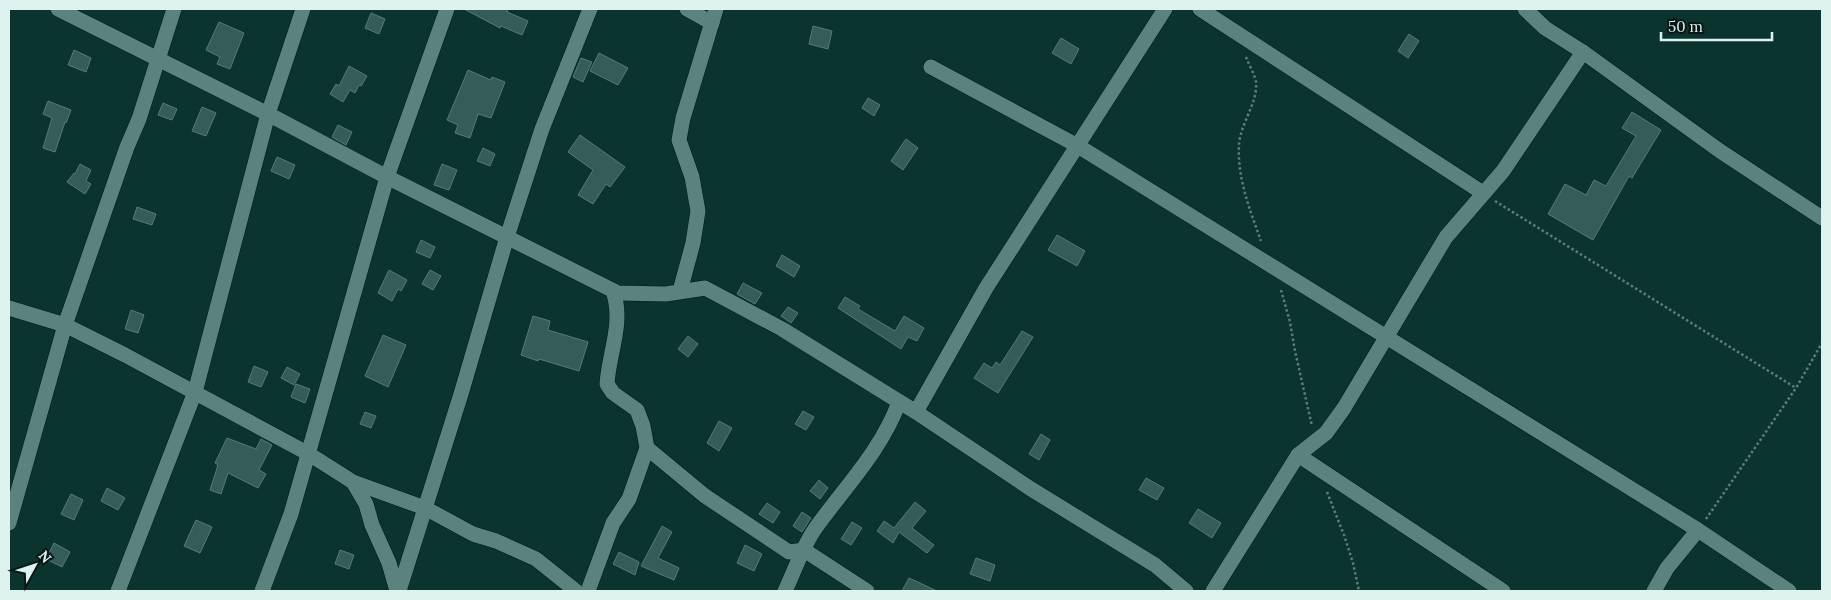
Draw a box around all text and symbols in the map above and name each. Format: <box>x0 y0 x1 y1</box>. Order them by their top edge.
scale bar <box>1661 10 1772 42</box>
text: 50 m <box>1668 17 1703 36</box>
north arrow <box>10 540 60 590</box>
text: N <box>35 547 55 567</box>

